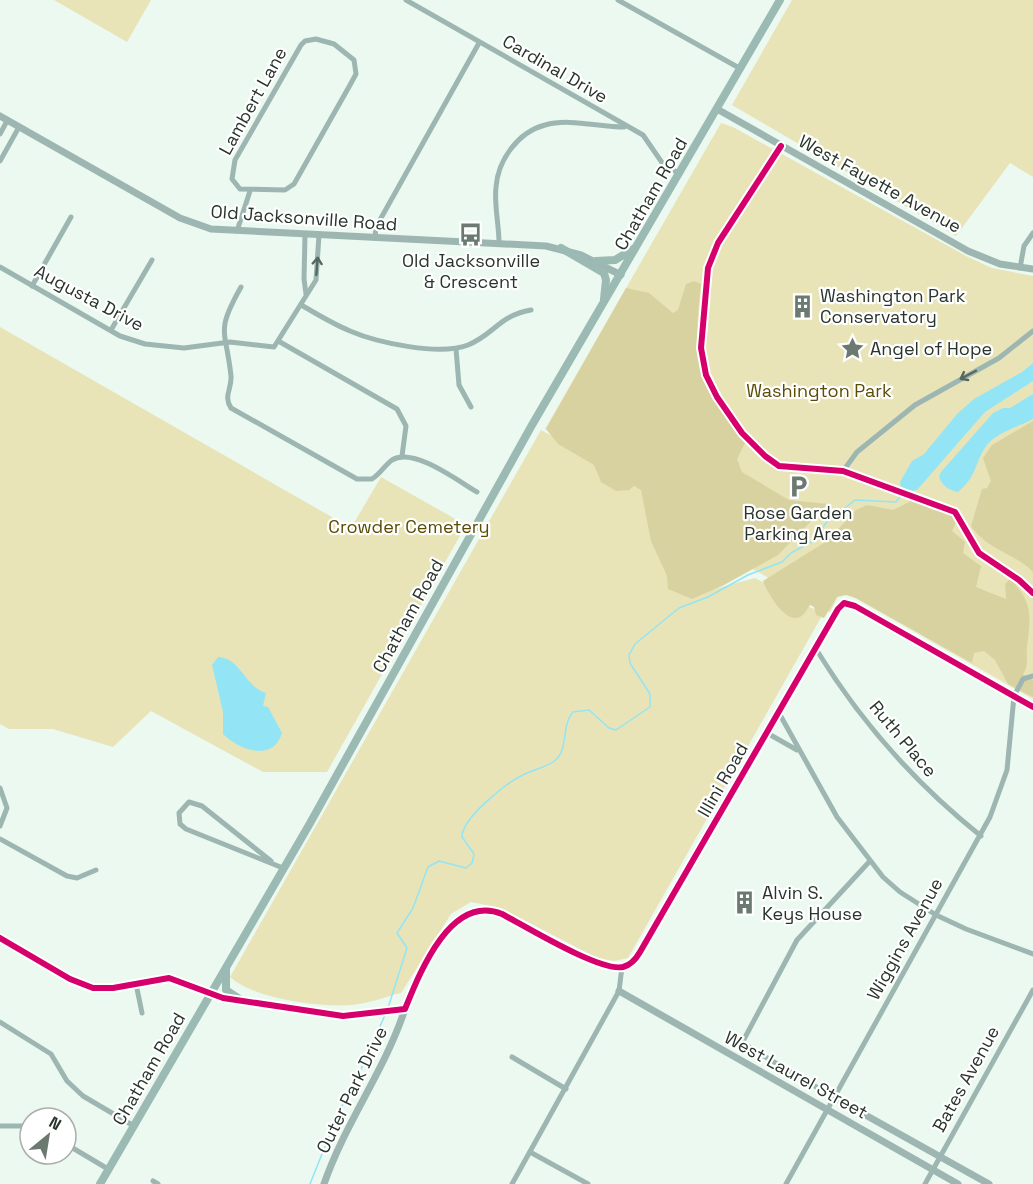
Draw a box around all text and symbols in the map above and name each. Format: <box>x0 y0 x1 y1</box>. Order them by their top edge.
street label: Cardinal Drive <box>498 29 612 108</box>
street label: Lambert Lane <box>214 43 292 159</box>
street label: West Fayette Avenue <box>795 129 966 238</box>
street label: Chatham Road <box>609 133 692 254</box>
street label: Old Jacksonville Road <box>210 200 398 235</box>
bus stop icon: Old Jacksonville & Crescent <box>458 222 484 248</box>
place label: Old Jacksonville & Crescent <box>402 249 540 293</box>
one-way arrow <box>311 257 322 277</box>
street label: Augusta Drive <box>31 259 148 336</box>
place label: Washington Park Conservatory <box>820 284 966 328</box>
building icon: Washington Park Conservatory <box>789 293 815 319</box>
place icon: Angel of Hope <box>839 336 865 362</box>
place label: Angel of Hope <box>870 337 992 360</box>
one-way arrow <box>959 370 977 382</box>
park label: Washington Park <box>746 379 892 402</box>
parking icon: Rose Garden Parking Area <box>785 474 811 500</box>
place label: Rose Garden Parking Area <box>743 501 853 545</box>
park label: Crowder Cemetery <box>328 515 490 538</box>
street label: Chatham Road <box>367 555 448 677</box>
street label: Ruth Place <box>865 696 942 782</box>
street label: Illini Road <box>692 739 753 821</box>
street label: Wiggins Avenue <box>861 874 948 1004</box>
place label: Alvin S. Keys House <box>762 881 863 925</box>
building icon: Alvin S. Keys House <box>731 890 757 916</box>
street label: Chatham Road <box>107 1008 190 1129</box>
street label: Bates Avenue <box>927 1022 1004 1136</box>
street label: Outer Park Drive <box>311 1023 392 1157</box>
street label: West Laurel Street <box>720 1026 872 1124</box>
north arrow <box>18 1106 78 1166</box>
text: N <box>45 1112 65 1135</box>

